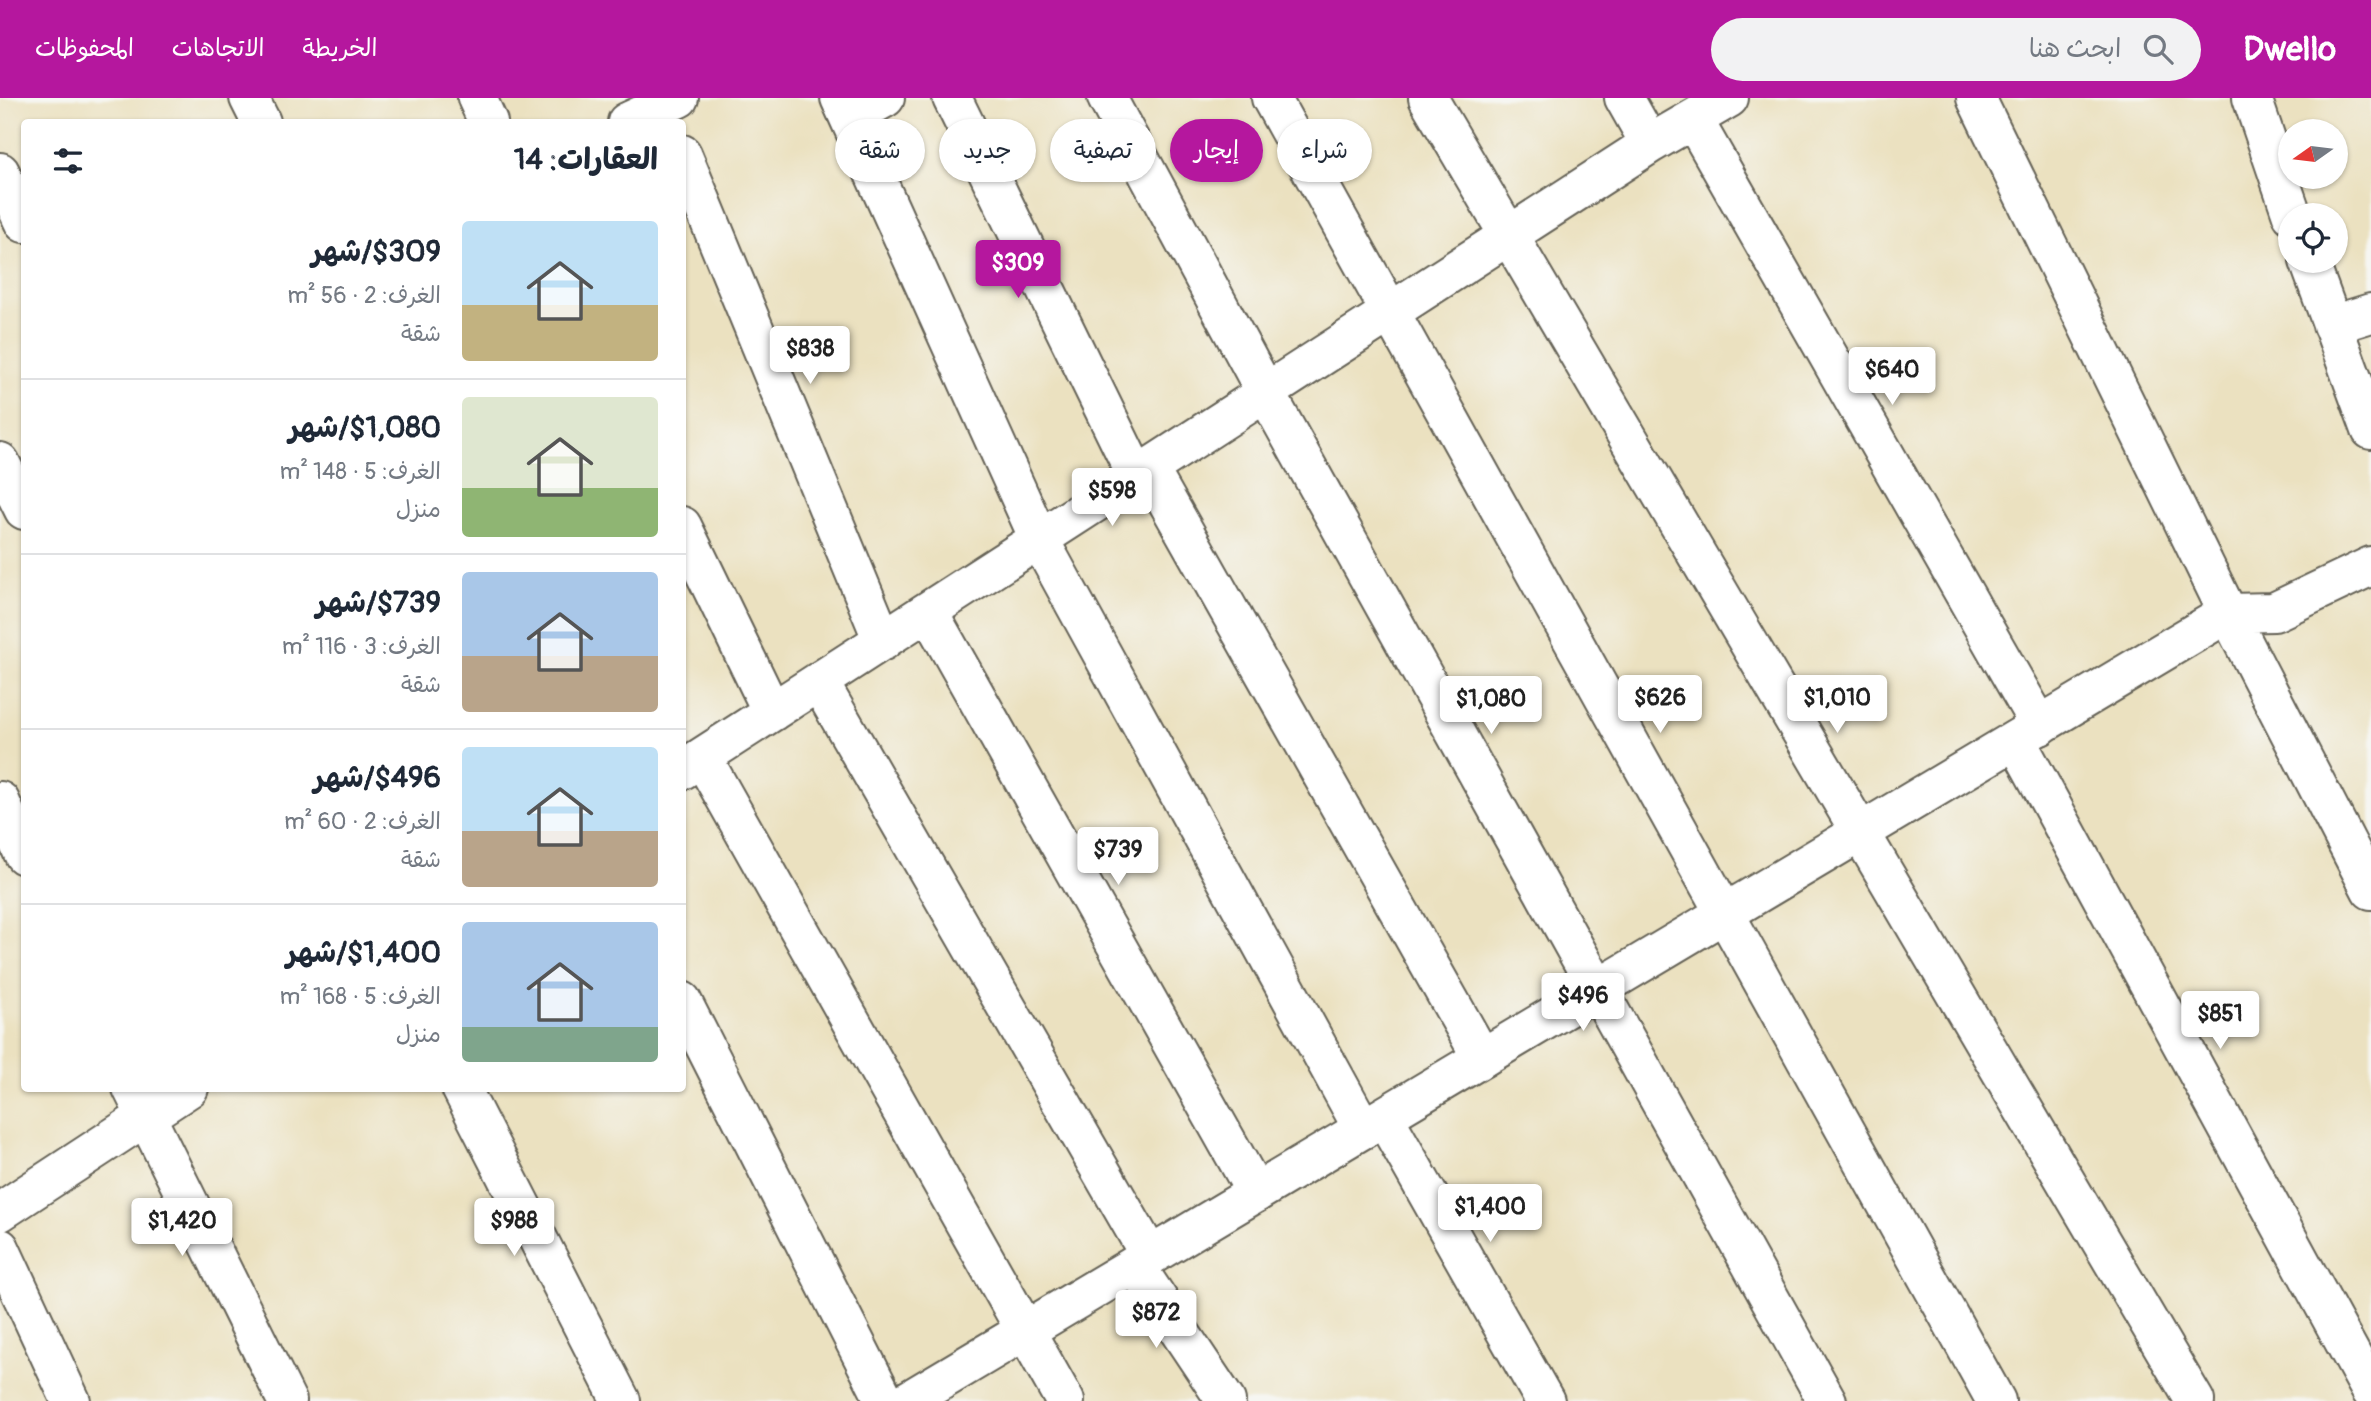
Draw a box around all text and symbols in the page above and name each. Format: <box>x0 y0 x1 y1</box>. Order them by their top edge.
search box <box>1711 18 2201 81</box>
text: Dwello <box>2243 29 2336 70</box>
icon: search <box>2139 30 2177 68</box>
text: ابحث هنا <box>2029 33 2121 65</box>
text: المحفوظات <box>35 34 134 63</box>
text: الاتجاهات <box>172 34 265 63</box>
text: الخريطة <box>303 34 377 63</box>
chip: شقة <box>835 119 925 182</box>
chip: جديد <box>939 119 1036 182</box>
chip: تصفية <box>1050 119 1156 182</box>
chip: إيجار <box>1170 119 1263 182</box>
chip: شراء <box>1277 119 1372 182</box>
north arrow <box>2278 119 2348 189</box>
map controls <box>2278 119 2348 273</box>
text: العقارات: 14 <box>514 141 658 178</box>
icon: filters <box>49 142 87 180</box>
button: locate <box>2278 203 2348 273</box>
text: $309/شهر <box>311 233 441 270</box>
pin: $309 <box>977 240 1059 300</box>
text: $309 <box>992 248 1044 277</box>
icon: home <box>518 249 602 333</box>
text: الغرف: 2 · 56 m² <box>287 281 441 310</box>
text: شقة <box>401 319 441 348</box>
pin: $838 <box>769 327 851 386</box>
text: $838 <box>786 334 834 363</box>
pin: $640 <box>1851 348 1933 407</box>
text: $640 <box>1865 355 1919 384</box>
text: $1,080/شهر <box>289 409 441 446</box>
icon: home <box>518 425 602 509</box>
text: الغرف: 5 · 148 m² <box>280 457 441 486</box>
pin: $598 <box>1071 468 1153 528</box>
text: $598 <box>1088 476 1136 505</box>
text: منزل <box>396 495 441 524</box>
text: $739/شهر <box>316 584 441 621</box>
icon: home <box>518 600 602 684</box>
text: الغرف: 3 · 116 m² <box>282 632 441 661</box>
text: شقة <box>401 670 441 699</box>
pin: $1,080 <box>1434 676 1548 736</box>
pin: $626 <box>1619 676 1701 735</box>
pin: $1,010 <box>1780 676 1894 735</box>
text: $626 <box>1634 683 1686 712</box>
text: $1,010 <box>1803 683 1871 712</box>
text: $1,080 <box>1456 684 1526 713</box>
text: $496/شهر <box>314 759 441 796</box>
icon: home <box>518 775 602 859</box>
text: الغرف: 2 · 60 m² <box>284 807 441 836</box>
pin: $739 <box>1077 828 1159 887</box>
text: $739 <box>1093 835 1143 864</box>
text: شقة <box>401 845 441 874</box>
text: $1,400/شهر <box>286 934 441 971</box>
icon: home <box>518 950 602 1034</box>
pin: $496 <box>1542 974 1624 1033</box>
text: $496 <box>1557 981 1609 1010</box>
text: الغرف: 5 · 168 m² <box>280 982 441 1011</box>
pin: $851 <box>2179 992 2261 1051</box>
text: $851 <box>2197 999 2243 1028</box>
text: منزل <box>396 1020 441 1049</box>
pin: $1,400 <box>1433 1184 1547 1244</box>
text: $1,400 <box>1454 1192 1526 1221</box>
pin: $1,420 <box>125 1198 239 1258</box>
pin: $988 <box>473 1198 555 1258</box>
text: $1,420 <box>147 1206 217 1235</box>
text: $988 <box>490 1206 538 1235</box>
pin: $872 <box>1115 1290 1197 1350</box>
text: $872 <box>1131 1298 1181 1327</box>

